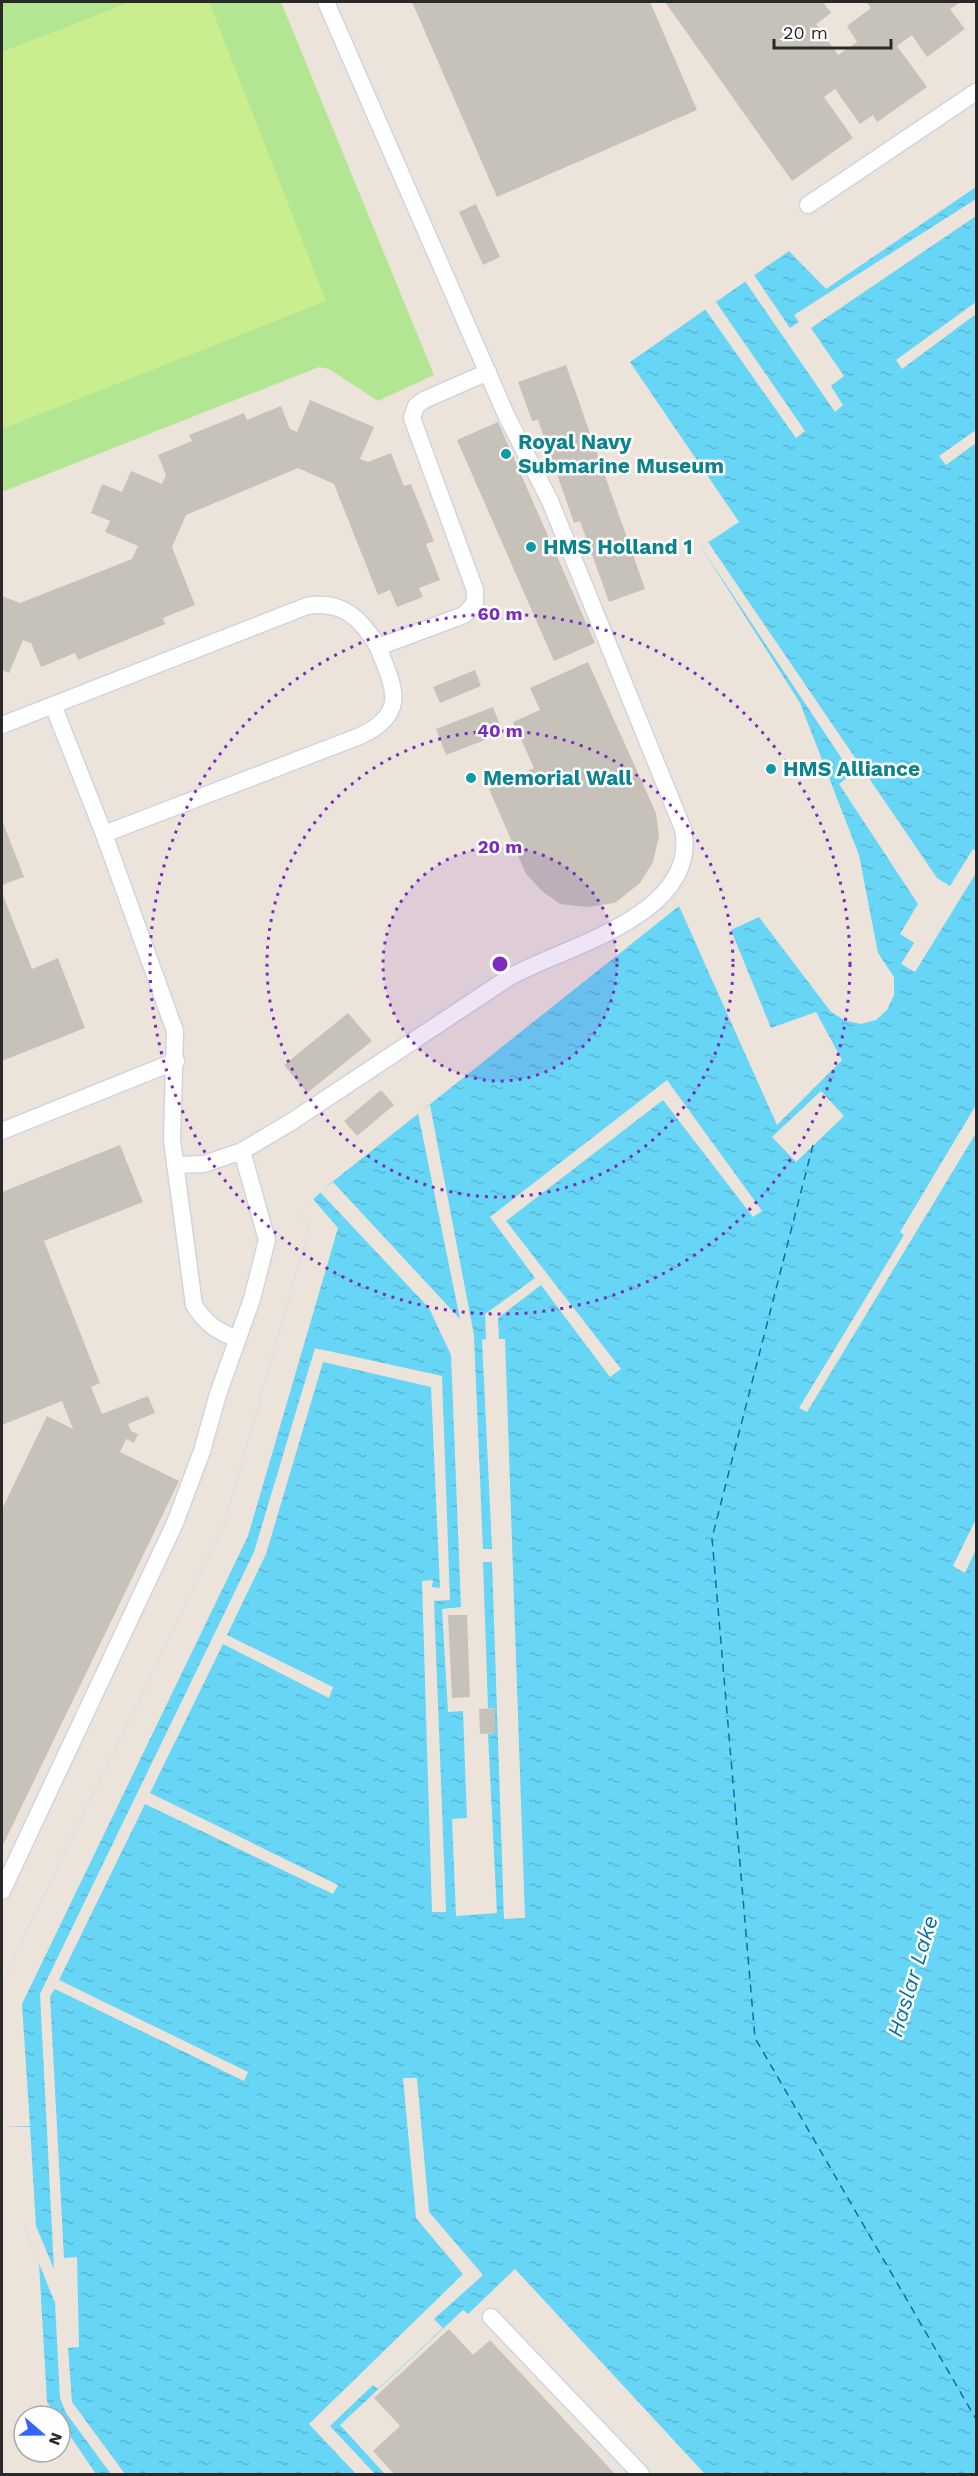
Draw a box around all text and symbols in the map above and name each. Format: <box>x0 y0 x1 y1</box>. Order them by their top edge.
scale bar <box>774 12 891 50</box>
text: 20 m <box>783 22 828 43</box>
place label: Royal Navy Submarine Museum <box>518 429 724 478</box>
marker: Royal Navy Submarine Museum <box>499 447 513 461</box>
place label: HMS Holland 1 <box>543 534 692 559</box>
marker: HMS Holland 1 <box>524 540 538 554</box>
text: 60 m <box>478 603 522 624</box>
text: 40 m <box>477 720 523 741</box>
place label: HMS Alliance <box>783 756 920 781</box>
marker: HMS Alliance <box>764 762 778 776</box>
place label: Memorial Wall <box>483 765 632 790</box>
marker: Memorial Wall <box>464 771 478 785</box>
text: 20 m <box>478 836 522 857</box>
centre of rings <box>490 954 510 974</box>
water label: Haslar Lake <box>882 1912 943 2040</box>
north arrow <box>12 2404 72 2464</box>
text: N <box>45 2430 67 2448</box>

